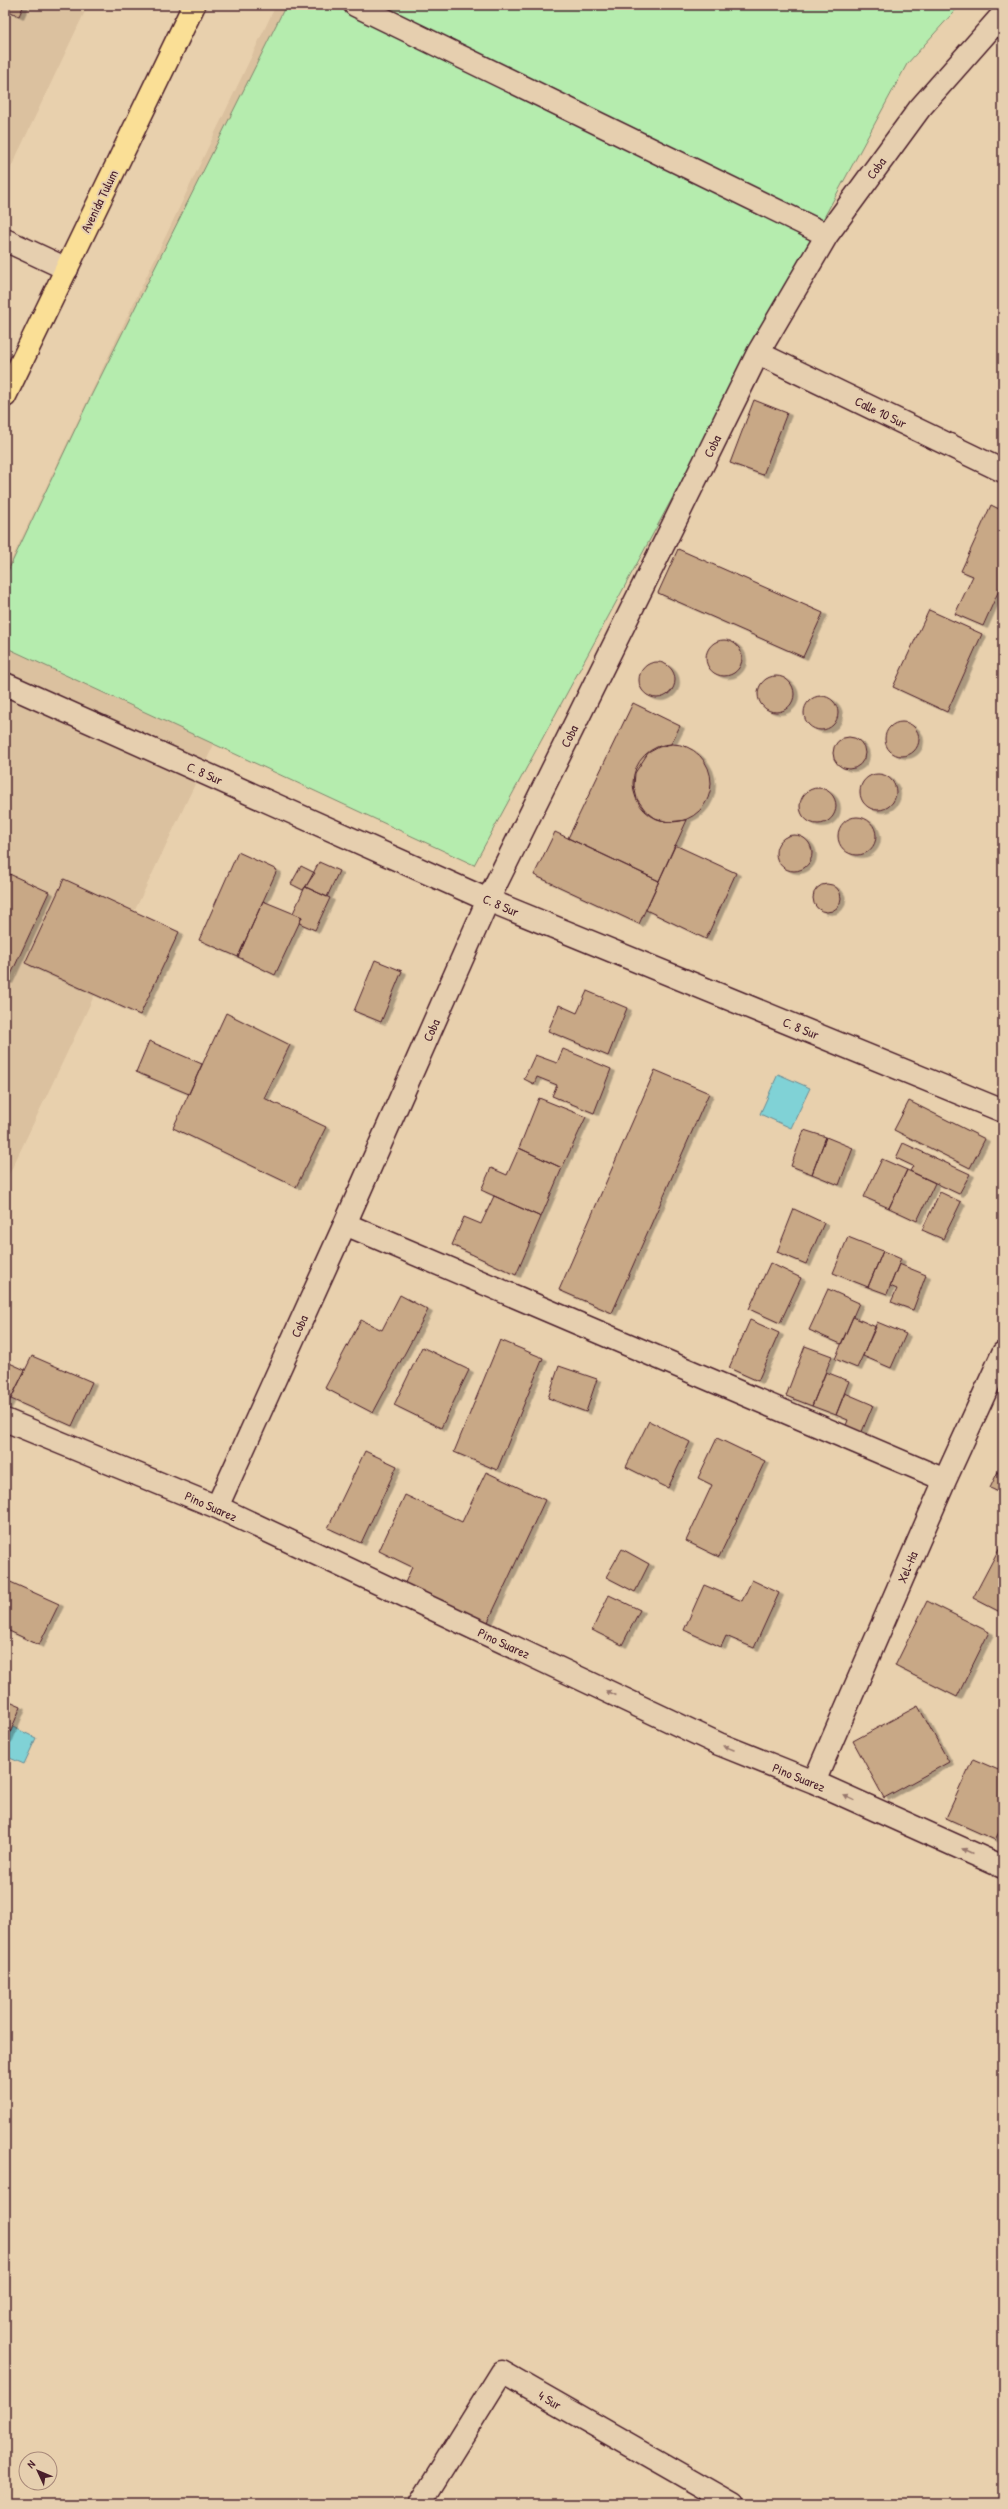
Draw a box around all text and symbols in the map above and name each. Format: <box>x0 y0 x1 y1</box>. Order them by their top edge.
street label: Coba <box>862 153 890 183</box>
street label: Avenida Tulum <box>76 167 122 235</box>
street label: Calle 10 Sur <box>852 392 910 432</box>
street label: Coba <box>699 432 725 460</box>
street label: Coba <box>556 722 582 750</box>
street label: C. 8 Sur <box>184 757 226 789</box>
street label: C. 8 Sur <box>480 889 522 921</box>
street label: C. 8 Sur <box>780 1013 822 1043</box>
street label: Coba <box>418 1016 444 1044</box>
street label: Coba <box>286 1312 312 1340</box>
street label: Pino Suarez <box>182 1487 240 1526</box>
street label: Xel-Ha <box>892 1548 922 1586</box>
street label: Pino Suarez <box>475 1623 533 1663</box>
one-way arrow <box>605 1690 617 1696</box>
one-way arrow <box>723 1745 734 1751</box>
street label: Pino Suarez <box>770 1758 828 1796</box>
one-way arrow <box>843 1795 854 1801</box>
one-way arrow <box>962 1848 973 1854</box>
street label: 4 Sur <box>535 2386 565 2414</box>
north arrow <box>18 2451 58 2491</box>
text: N <box>24 2457 38 2471</box>

